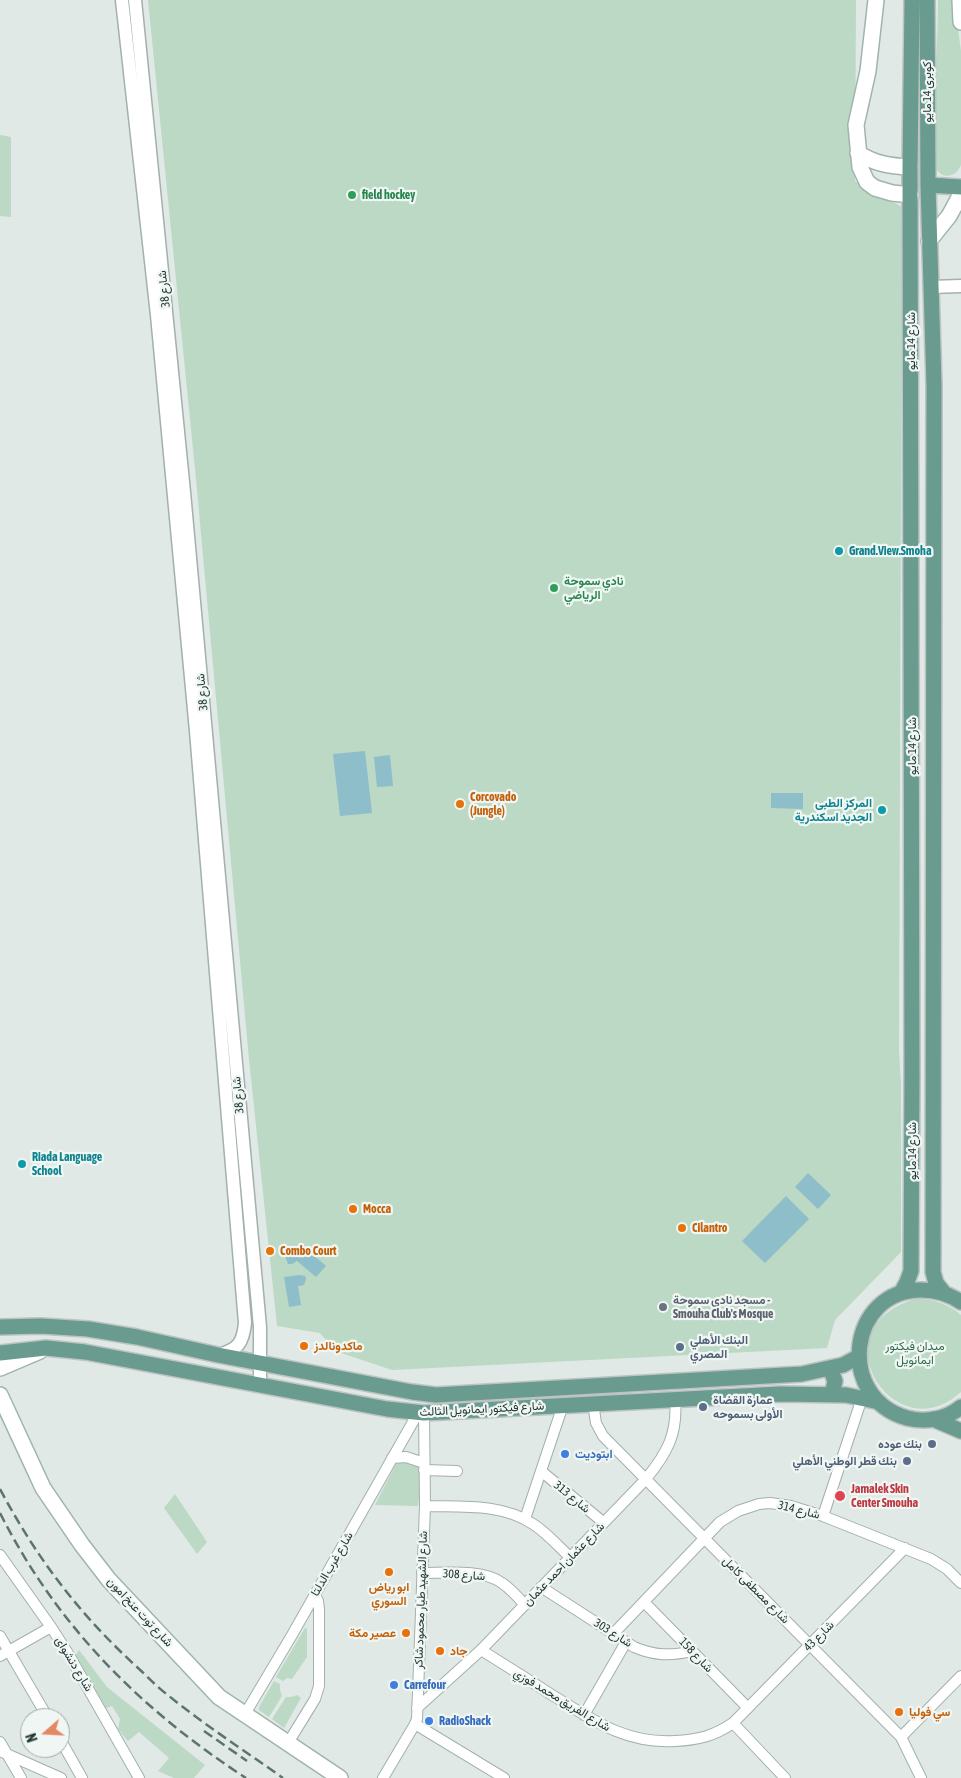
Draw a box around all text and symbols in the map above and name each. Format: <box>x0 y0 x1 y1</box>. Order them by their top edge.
street label: كوبرى 14 مايو <box>920 61 934 123</box>
place label: field hockey <box>362 188 415 202</box>
marker: field hockey <box>346 189 358 201</box>
street label: شارع 38 <box>155 270 173 308</box>
street label: شارع 14 مايو <box>904 312 918 370</box>
place label: Grand.View.Smoha <box>849 544 932 558</box>
marker: Grand.View.Smoha <box>833 545 845 557</box>
place label: نادي سموحة الرياضي <box>564 574 624 602</box>
marker: نادي سموحة الرياضي <box>548 582 560 594</box>
street label: شارع 38 <box>193 673 211 711</box>
street label: شارع 14 مايو <box>905 717 919 775</box>
place label: Corcovado (Jungle) <box>470 790 516 818</box>
place label: المركز الطبى الجديد اسكندرية <box>795 796 872 824</box>
marker: Corcovado (Jungle) <box>454 798 466 810</box>
marker: المركز الطبى الجديد اسكندرية <box>876 804 888 816</box>
street label: شارع 38 <box>229 1076 247 1114</box>
street label: شارع 14 مايو <box>905 1122 919 1180</box>
place label: Riada Language School <box>32 1150 102 1178</box>
marker: Riada Language School <box>16 1158 28 1170</box>
place label: Mocca <box>363 1202 391 1216</box>
marker: Mocca <box>347 1203 359 1215</box>
place label: Cilantro <box>692 1221 727 1235</box>
marker: Cilantro <box>676 1222 688 1234</box>
place label: Combo Court <box>280 1244 336 1258</box>
marker: Combo Court <box>264 1245 276 1257</box>
place label: مسجد نادى سموحة - Smouha Club's Mosque <box>673 1293 773 1321</box>
marker: مسجد نادى سموحة - Smouha Club's Mosque <box>657 1301 669 1313</box>
place label: البنك الأهلي المصري <box>690 1333 748 1361</box>
place label: ماكدونالدز <box>314 1339 363 1353</box>
park label: ميدان فيكتور ايمانويل <box>885 1339 945 1367</box>
marker: ماكدونالدز <box>298 1340 310 1352</box>
marker: البنك الأهلي المصري <box>674 1341 686 1353</box>
place label: عمارة القضاة الأولى بسموحه <box>713 1393 783 1421</box>
street label: شارع فيكتور ايمانويل الثالث <box>419 1399 545 1419</box>
marker: عمارة القضاة الأولى بسموحه <box>697 1401 709 1413</box>
place label: بنك عوده <box>878 1437 922 1451</box>
marker: بنك عوده <box>926 1438 938 1450</box>
place label: ابتوديت <box>575 1447 613 1461</box>
marker: ابتوديت <box>559 1448 571 1460</box>
place label: بنك قطر الوطني الأهلي <box>792 1454 897 1468</box>
marker: بنك قطر الوطني الأهلي <box>901 1455 913 1467</box>
street label: شارع 313 <box>551 1478 593 1516</box>
place label: Jamalek Skin Center Smouha <box>851 1482 918 1510</box>
marker: Jamalek Skin Center Smouha <box>833 1489 847 1503</box>
street label: شارع 314 <box>777 1498 821 1522</box>
street label: شارع عثمان احمد عثمان <box>520 1519 608 1609</box>
street label: شارع غرب الدلتا <box>308 1529 356 1599</box>
street label: شارع الشهيد طيار محمود شاكر <box>411 1531 431 1669</box>
street label: شارع مصطفى كامل <box>719 1553 793 1627</box>
marker: ابو رياض السوري <box>383 1566 395 1578</box>
street label: شارع 308 <box>442 1566 486 1584</box>
street label: شارع توت عنخ امون <box>104 1574 176 1650</box>
place label: ابو رياض السوري <box>369 1580 409 1608</box>
street label: شارع 303 <box>591 1616 635 1650</box>
street label: شارع 43 <box>801 1618 837 1654</box>
place label: عصير مكة <box>349 1626 396 1640</box>
marker: عصير مكة <box>400 1627 412 1639</box>
street label: شارع دنشواى <box>52 1634 96 1694</box>
street label: شارع 158 <box>676 1635 716 1675</box>
place label: جاد <box>450 1644 467 1658</box>
marker: جاد <box>434 1645 446 1657</box>
street label: شارع الفريق محمد فوزي <box>511 1665 613 1735</box>
place label: Carrefour <box>404 1678 446 1692</box>
marker: Carrefour <box>388 1679 400 1691</box>
place label: سي فوليا <box>909 1705 950 1719</box>
marker: سي فوليا <box>893 1706 905 1718</box>
north arrow <box>20 1708 70 1758</box>
place label: RadioShack <box>439 1714 491 1728</box>
marker: RadioShack <box>423 1715 435 1727</box>
text: N <box>23 1731 41 1744</box>

